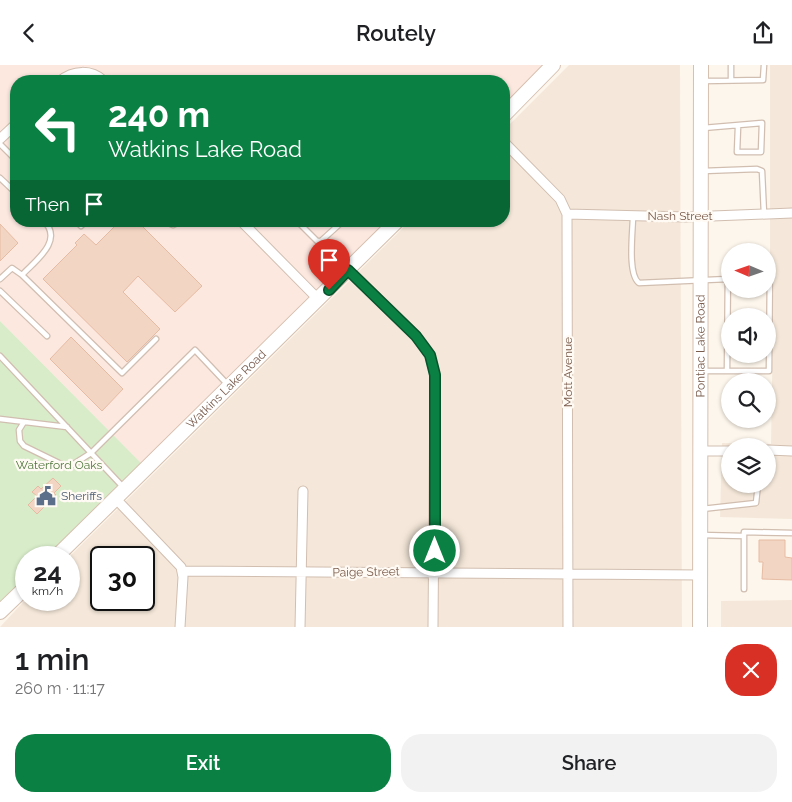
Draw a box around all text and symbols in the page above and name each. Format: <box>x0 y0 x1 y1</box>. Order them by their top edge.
icon: back <box>15 19 43 47</box>
icon: share <box>749 19 777 47</box>
text: Routely <box>356 20 436 46</box>
text: 240 m <box>108 94 210 135</box>
icon: left <box>25 95 90 160</box>
text: Watkins Lake Road <box>108 136 302 162</box>
icon: arrive <box>80 190 108 218</box>
text: Then <box>25 193 70 215</box>
street label: Nash Street <box>648 209 712 223</box>
pin <box>308 239 350 290</box>
north arrow <box>721 243 776 297</box>
map controls <box>721 243 776 493</box>
icon: arrive <box>315 246 343 274</box>
street label: Pontiac Lake Road <box>693 295 708 397</box>
button: sound <box>721 308 776 363</box>
street label: Mott Avenue <box>561 337 575 407</box>
street label: Watkins Lake Road <box>184 347 269 431</box>
button: search <box>721 373 776 428</box>
button: layers <box>721 438 776 493</box>
park label: Waterford Oaks <box>16 458 103 472</box>
public building icon: Sheriffs <box>35 485 57 507</box>
place label: Sheriffs <box>61 489 102 503</box>
position arrow <box>408 524 460 576</box>
speed limit sign: 30 <box>90 546 155 611</box>
text: 24 <box>33 557 62 587</box>
street label: Paige Street <box>332 564 400 580</box>
text: km/h <box>32 584 63 598</box>
text: 1 min <box>15 642 90 677</box>
button: close <box>725 644 777 696</box>
text: 260 m · 11:17 <box>15 679 105 698</box>
button: Exit <box>15 734 391 792</box>
button: Share <box>401 734 777 792</box>

